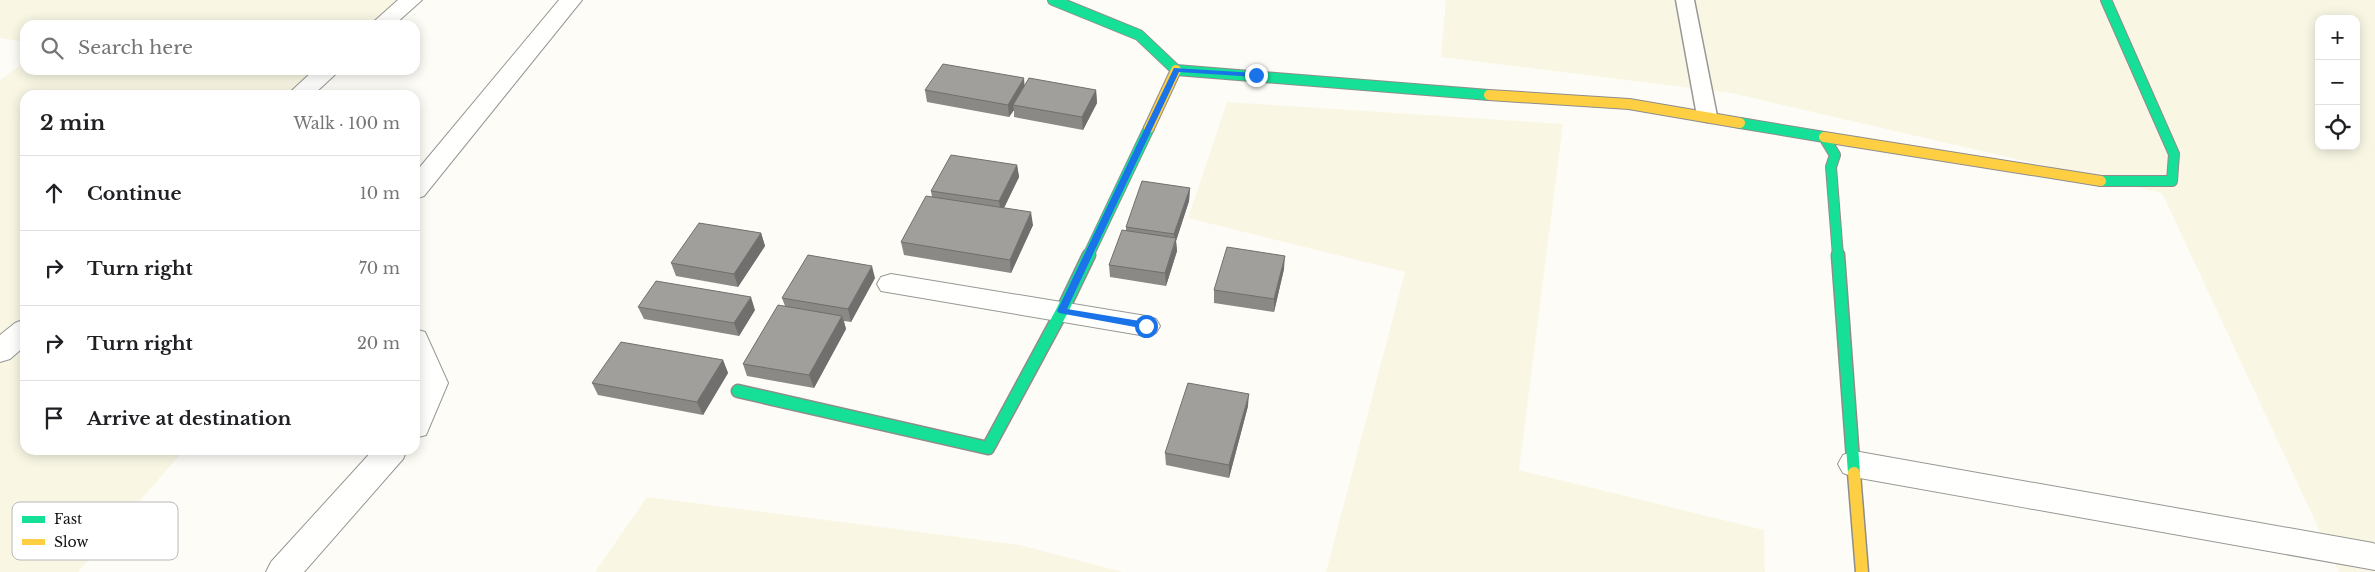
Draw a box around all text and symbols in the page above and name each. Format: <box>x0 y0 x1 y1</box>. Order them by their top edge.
map controls <box>2315 15 2360 150</box>
button: + <box>2315 15 2360 60</box>
search box <box>20 20 420 75</box>
icon: search <box>38 34 66 62</box>
text: Search here <box>78 36 193 59</box>
button: − <box>2315 60 2360 105</box>
route end <box>1245 64 1268 87</box>
button: locate <box>2315 105 2360 150</box>
text: 2 min <box>40 110 105 136</box>
text: Walk · 100 m <box>293 113 400 133</box>
icon: ahead <box>40 179 68 207</box>
text: Continue <box>87 182 182 205</box>
text: 10 m <box>360 183 400 203</box>
icon: right <box>40 254 68 282</box>
text: Turn right <box>87 257 193 280</box>
text: 70 m <box>359 258 400 278</box>
route start <box>1135 315 1158 338</box>
icon: right <box>40 329 68 357</box>
text: Turn right <box>87 332 193 355</box>
text: 20 m <box>357 333 400 353</box>
icon: arrive <box>40 404 68 432</box>
text: Arrive at destination <box>87 407 291 430</box>
legend <box>12 502 178 560</box>
text: Fast <box>54 510 83 528</box>
text: Slow <box>54 533 88 551</box>

